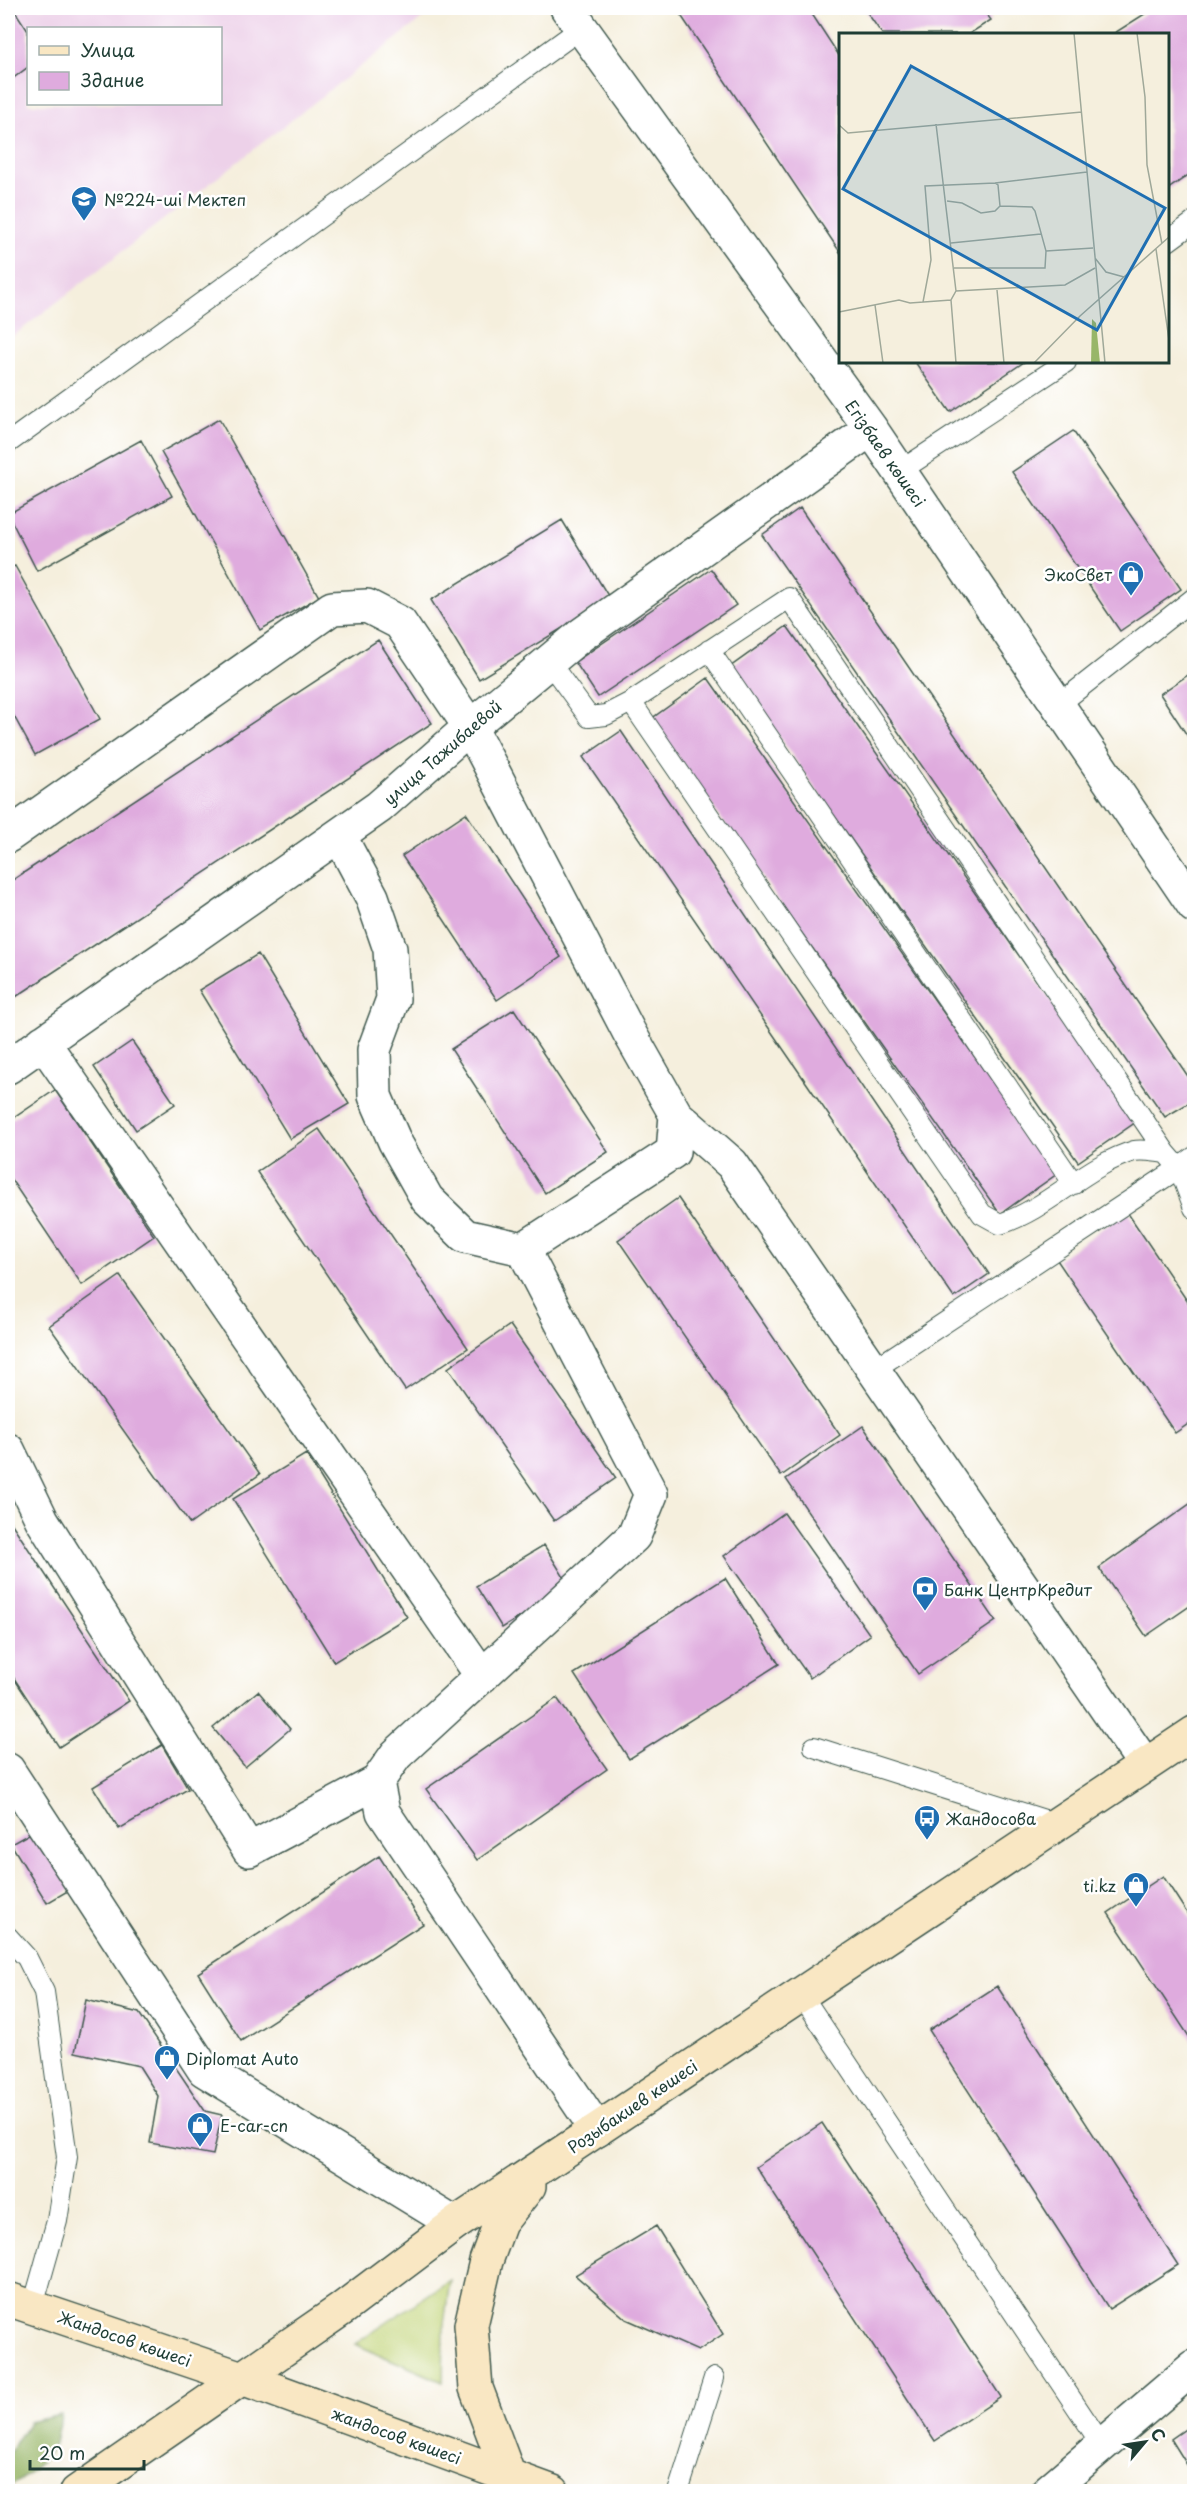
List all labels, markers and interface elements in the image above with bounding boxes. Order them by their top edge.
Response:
legend [27,27,222,105]
inset map [839,33,1169,363]
text: Улица [81,36,135,63]
text: Здание [81,66,144,93]
school or university icon: №224-ші Мектеп [69,184,99,222]
place label: №224-ші Мектеп [104,187,246,211]
street label: Егізбаев көшесі [840,395,932,511]
shop icon: ЭкоСвет [1116,559,1146,597]
place label: ЭкоСвет [1045,562,1112,586]
street label: улица Тажибаевой [378,694,506,810]
bank icon: Банк ЦентрКредит [910,1574,940,1612]
place label: Банк ЦентрКредит [944,1577,1093,1601]
bus stop icon: Жандосова [912,1803,942,1841]
place label: Жандосова [946,1806,1036,1830]
shop icon: ti.kz [1121,1870,1151,1908]
place label: ti.kz [1083,1873,1116,1897]
shop icon: Diplomat Auto [152,2043,182,2081]
place label: Diplomat Auto [186,2046,299,2070]
street label: Розыбакиев көшесі [562,2053,702,2159]
shop icon: E-car-cn [185,2110,215,2148]
place label: E-car-cn [220,2113,288,2137]
street label: Жандосов көшесі [55,2304,195,2372]
street label: жандосов көшесі [329,2401,465,2469]
north arrow [1115,2412,1175,2472]
text: С [1146,2423,1172,2445]
scale bar [30,2433,144,2471]
text: 20 m [39,2439,85,2466]

